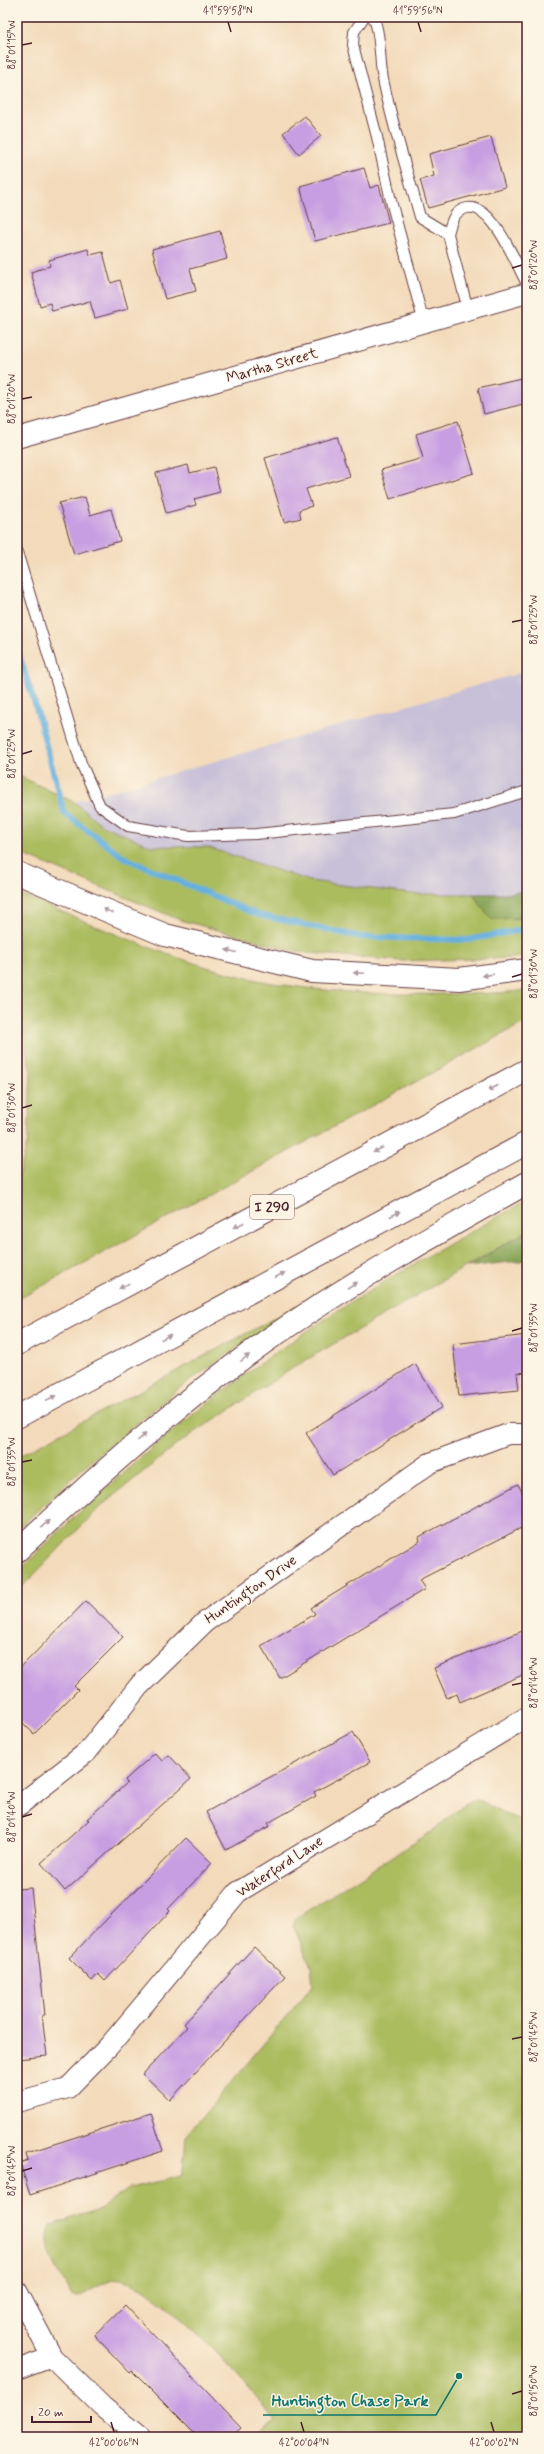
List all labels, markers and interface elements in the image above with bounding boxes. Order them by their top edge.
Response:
text: 41°59'58"N [203,4,253,18]
text: 41°59'56"N [393,4,443,18]
text: 88°01'15"W [5,20,19,70]
text: 88°01'20"W [527,240,541,290]
street label: Martha Street [224,343,320,389]
text: 88°01'20"W [5,374,19,424]
text: 88°01'25"W [527,595,541,645]
text: 88°01'25"W [5,729,19,779]
one-way arrow [102,908,113,914]
one-way arrow [225,947,237,953]
text: 88°01'30"W [527,949,541,999]
one-way arrow [353,970,365,977]
one-way arrow [482,972,494,978]
text: 88°01'30"W [5,1083,19,1133]
one-way arrow [487,1085,498,1092]
one-way arrow [372,1147,384,1153]
road number: I 290 [250,1195,294,1219]
one-way arrow [389,1210,401,1217]
one-way arrow [233,1221,245,1228]
one-way arrow [275,1272,286,1278]
one-way arrow [347,1281,358,1289]
one-way arrow [119,1283,130,1290]
text: 88°01'35"W [527,1303,541,1353]
one-way arrow [160,1333,172,1340]
one-way arrow [239,1354,250,1362]
one-way arrow [46,1395,57,1402]
one-way arrow [137,1433,147,1442]
text: 88°01'35"W [5,1437,19,1487]
one-way arrow [41,1520,50,1529]
street label: Huntington Drive [201,1551,302,1630]
text: 88°01'40"W [527,1658,541,1708]
text: 88°01'40"W [5,1792,19,1842]
street label: Waterford Lane [233,1831,329,1904]
text: 88°01'45"W [527,2012,541,2062]
text: 88°01'45"W [5,2146,19,2196]
text: 88°01'50"W [527,2366,541,2416]
callout: Huntington Chase Park [263,2387,436,2415]
text: Huntington Chase Park [271,2391,429,2414]
scale bar [32,2398,91,2424]
text: 20 m [38,2405,64,2421]
text: 42°00'06"N [89,2436,139,2450]
text: 42°00'04"N [279,2436,329,2450]
text: 42°00'02"N [469,2436,519,2450]

